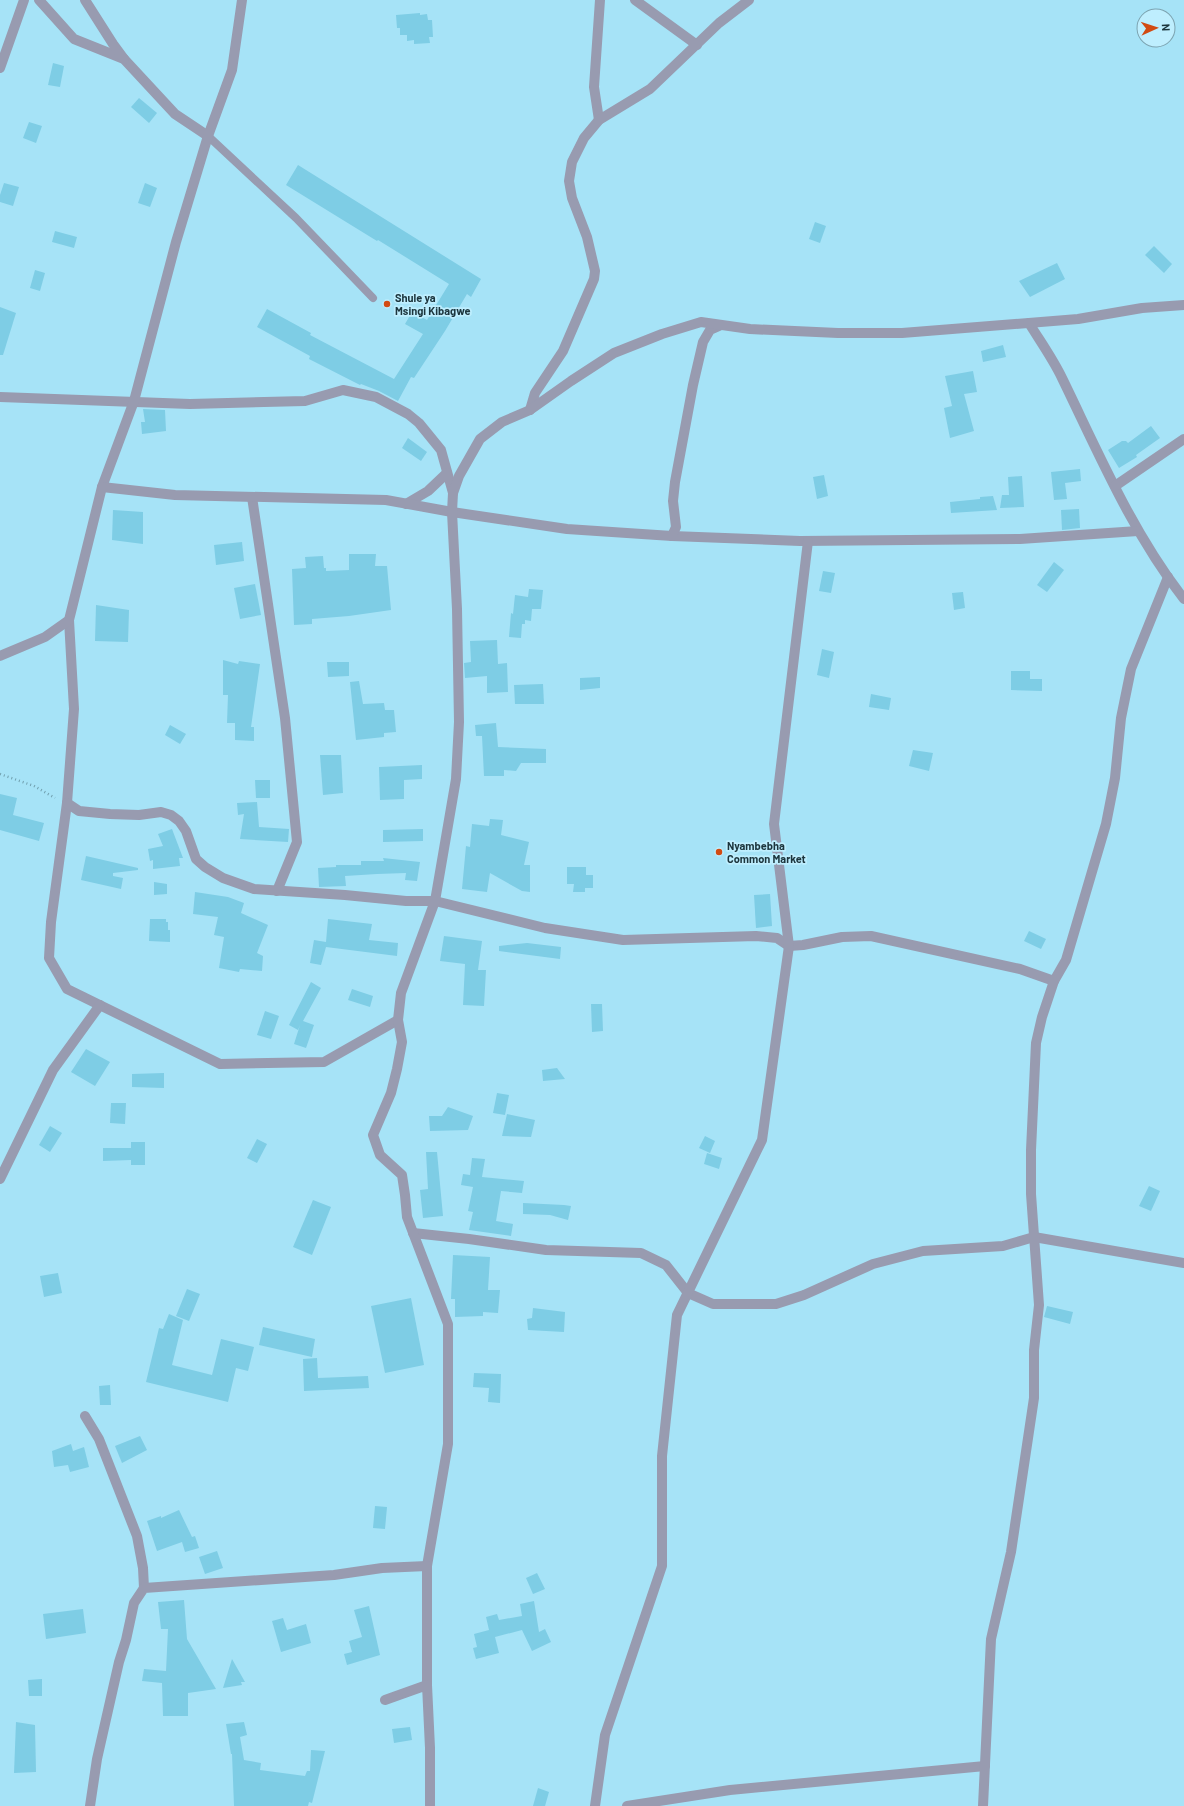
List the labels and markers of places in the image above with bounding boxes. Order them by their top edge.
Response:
place label: Shule ya Msingi Kibagwe [395,291,470,317]
marker: Shule ya Msingi Kibagwe [382,299,392,309]
place label: Nyambebha Common Market [727,839,806,865]
marker: Nyambebha Common Market [714,847,724,857]

